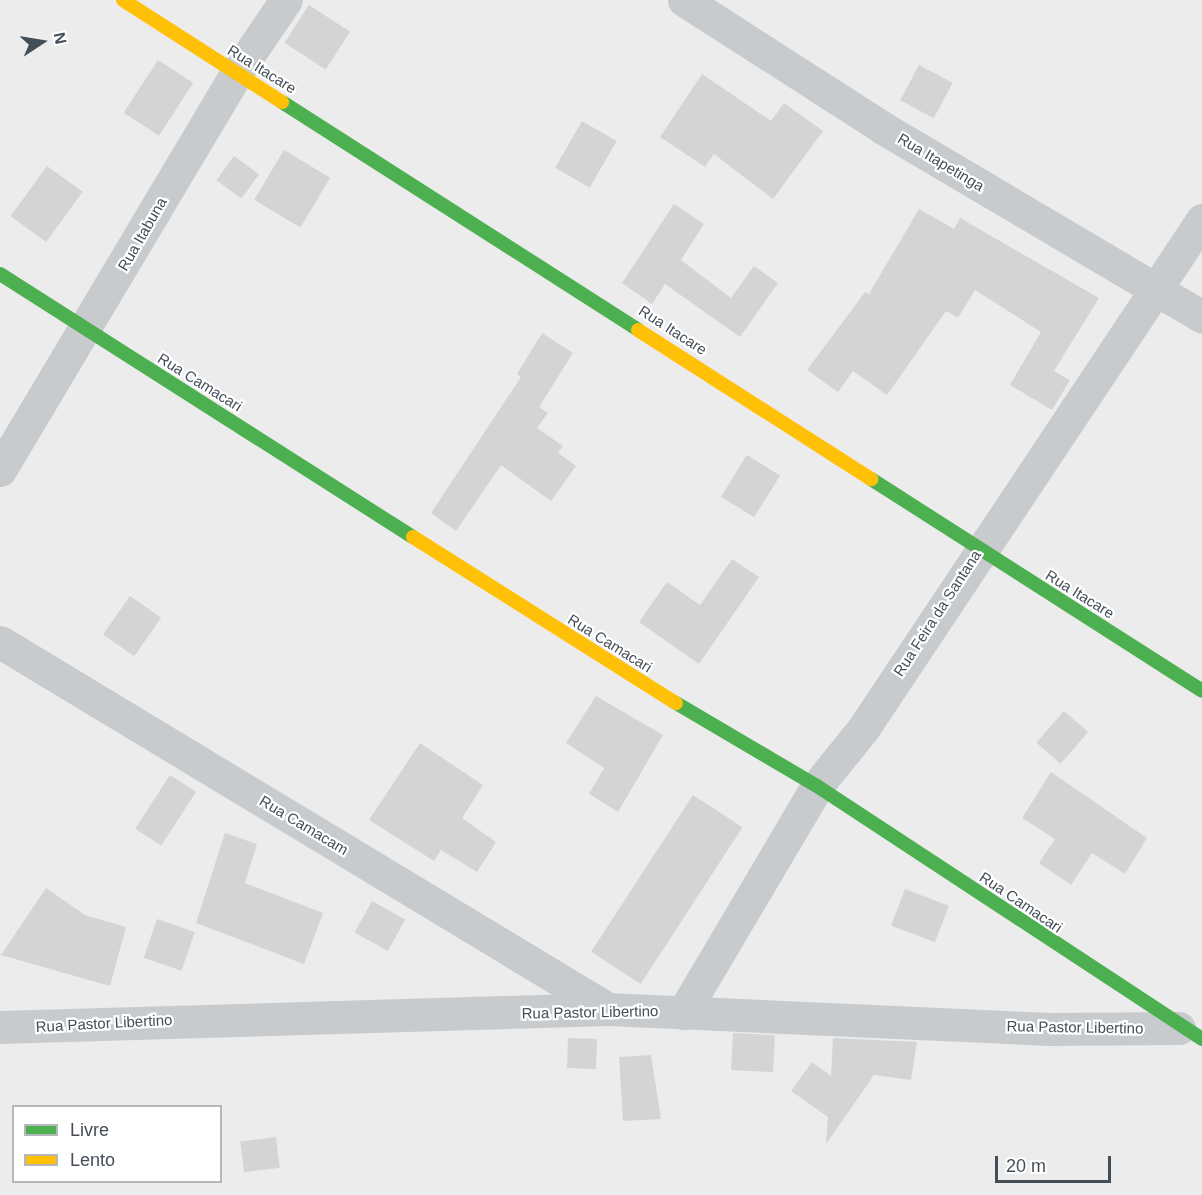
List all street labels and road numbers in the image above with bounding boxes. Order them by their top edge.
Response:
street label: Rua Itacare [224,41,300,97]
street label: Rua Itapetinga [895,129,987,195]
street label: Rua Itabuna [114,194,170,274]
street label: Rua Itacare [636,301,710,359]
street label: Rua Camacari [155,349,245,415]
street label: Rua Feira da Santana [889,547,985,679]
street label: Rua Itacare [1042,566,1118,622]
street label: Rua Camacari [565,610,655,676]
street label: Rua Camacam [256,792,352,858]
street label: Rua Camacari [976,868,1066,936]
street label: Rua Pastor Libertino [521,1002,659,1022]
street label: Rua Pastor Libertino [35,1010,173,1036]
street label: Rua Pastor Libertino [1006,1017,1144,1037]

